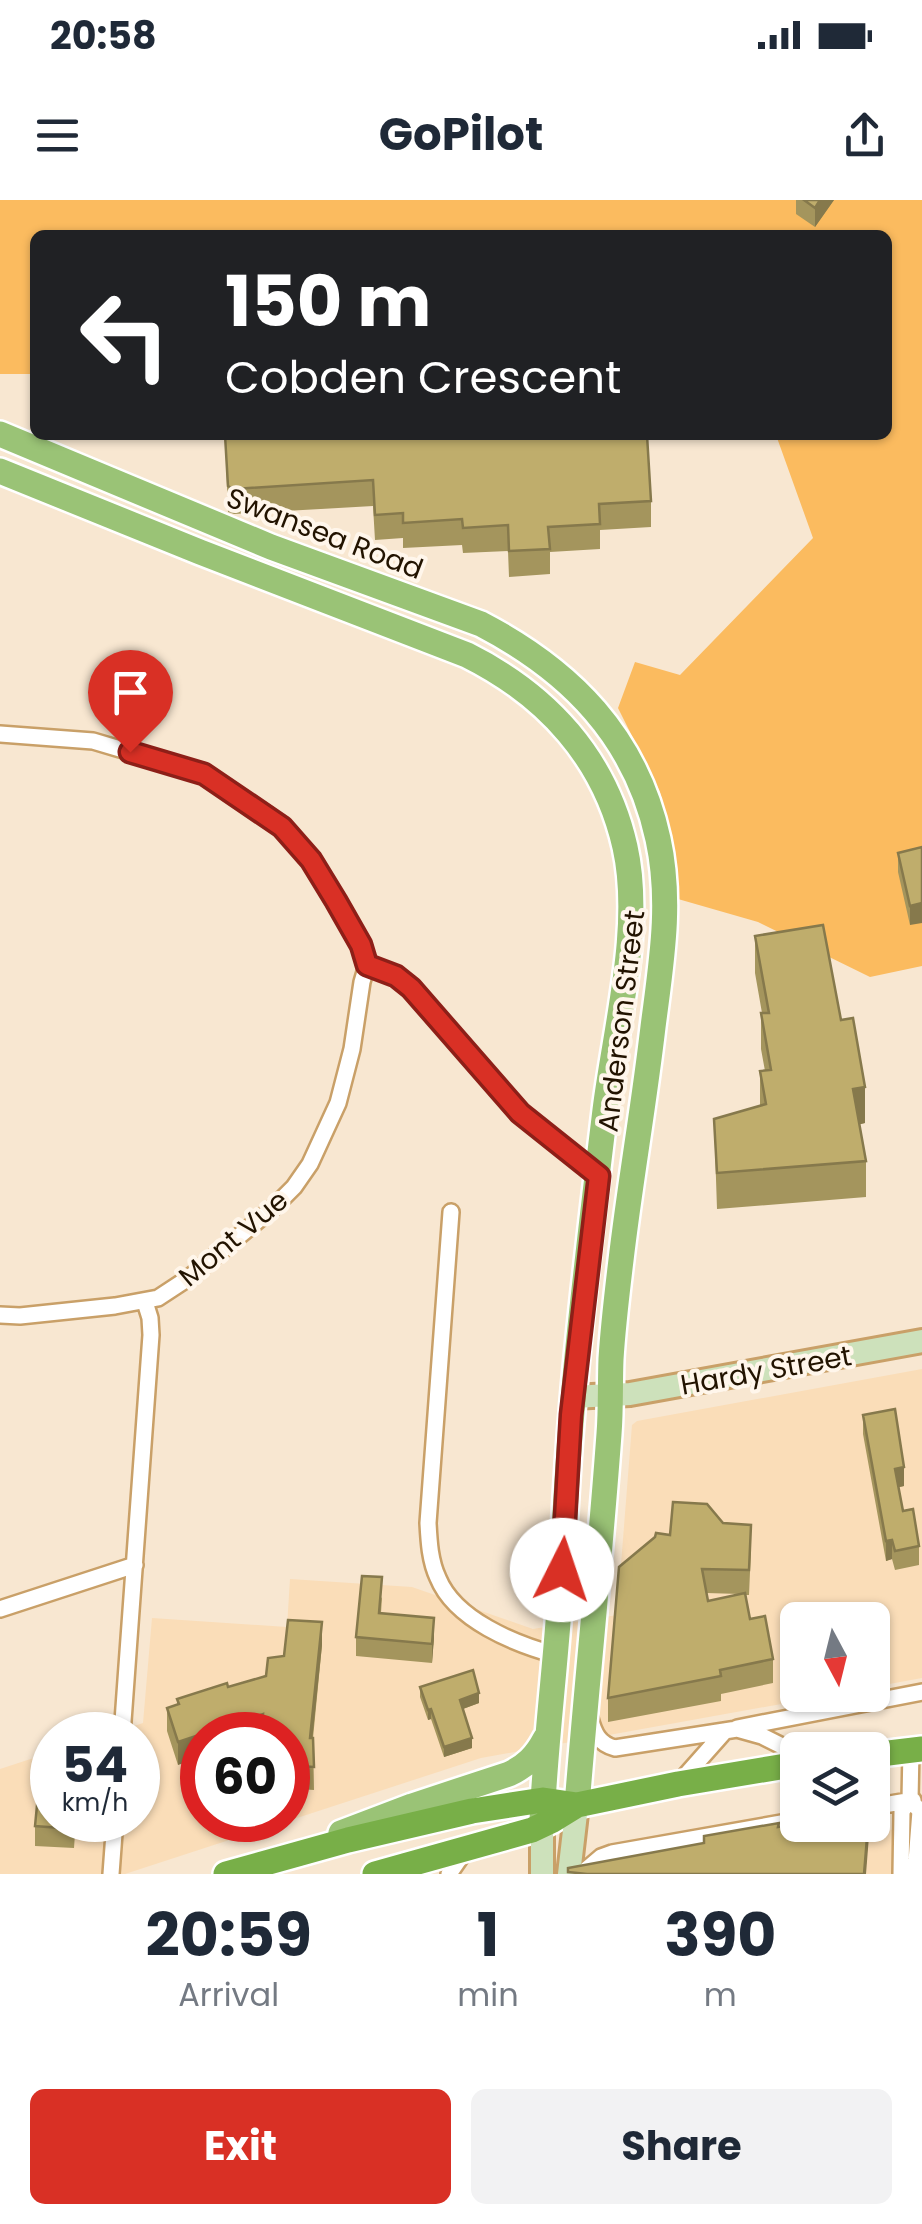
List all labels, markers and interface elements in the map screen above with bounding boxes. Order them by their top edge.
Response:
text: 20:58 [50,9,157,62]
text: GoPilot [379,103,543,166]
icon: menu [30,108,85,163]
icon: share [837,108,892,163]
text: 150 m [225,252,431,351]
icon: left [60,270,190,400]
text: Cobden Crescent [225,346,621,409]
street label: Swansea Road [221,478,429,589]
pin [88,650,173,753]
icon: arrive [103,665,158,720]
street label: Anderson Street [589,908,654,1134]
street label: Mont Vue [170,1181,296,1296]
street label: Hardy Street [678,1336,855,1405]
position arrow [510,1518,614,1622]
north arrow [780,1602,890,1712]
map controls [780,1602,890,1842]
speed limit sign: 60 [180,1712,310,1842]
text: 54 [62,1729,128,1800]
button: layers [780,1732,890,1842]
text: km/h [62,1785,128,1820]
text: 20:59 [146,1893,312,1977]
text: 1 [477,1893,499,1977]
text: 390 [664,1893,776,1977]
text: Arrival [178,1972,279,2017]
text: min [457,1972,519,2017]
text: m [704,1972,737,2017]
button: Exit [30,2089,451,2204]
button: Share [471,2089,892,2204]

